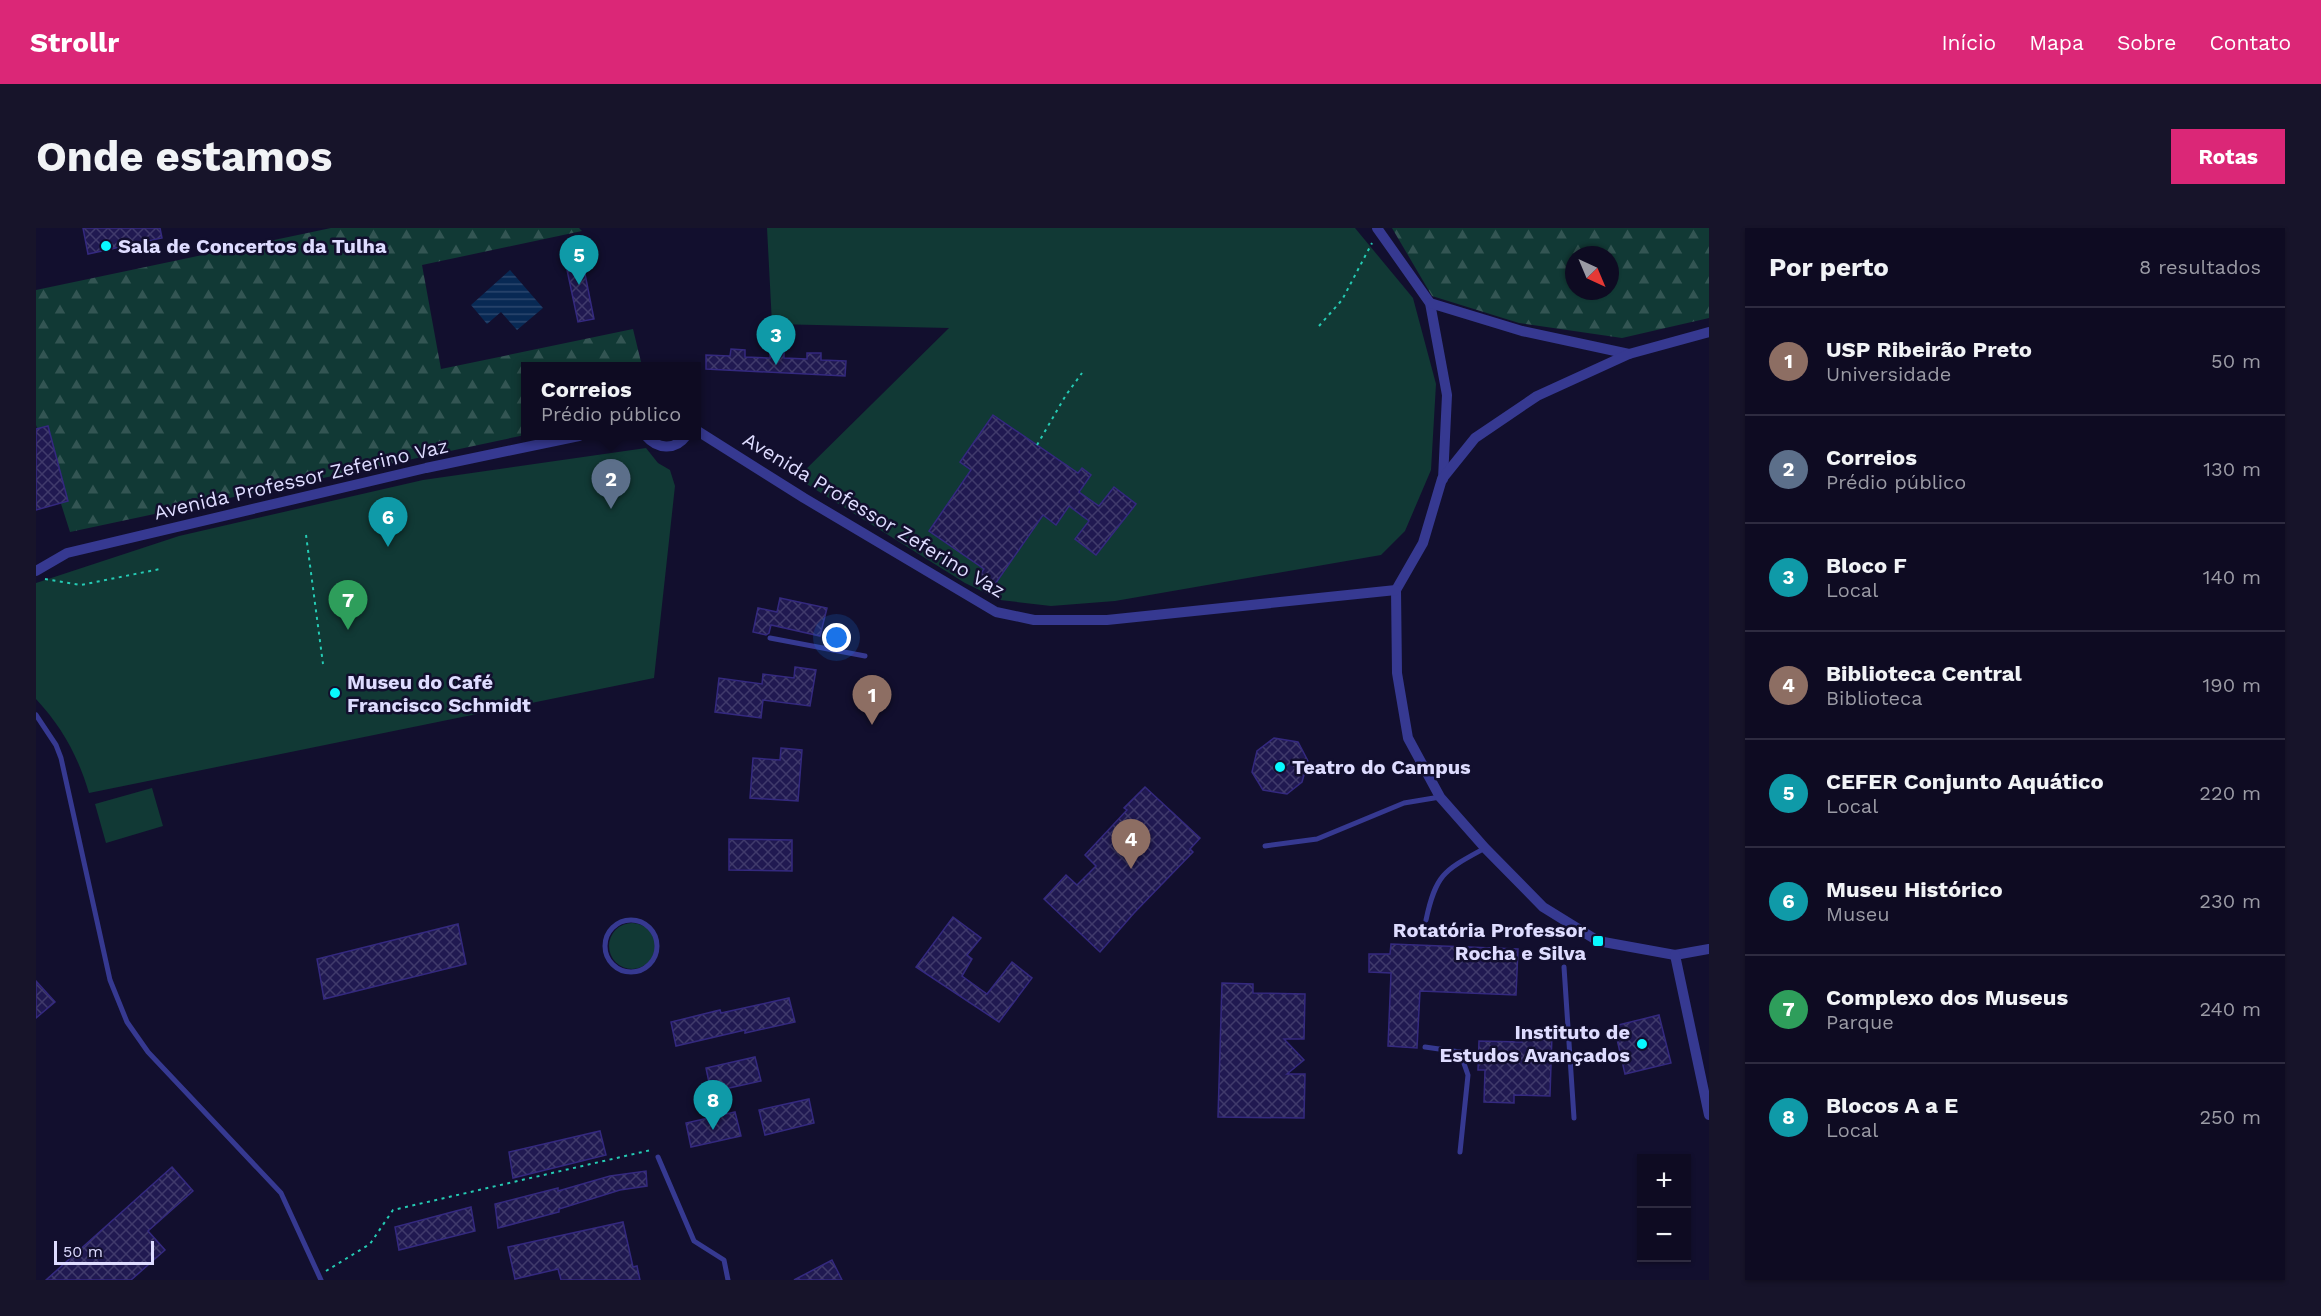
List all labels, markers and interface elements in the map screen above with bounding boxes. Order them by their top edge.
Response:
text: Strollr [30,26,119,59]
text: Início [1941,30,1996,55]
text: Mapa [2029,30,2084,55]
text: Sobre [2117,30,2176,55]
text: Contato [2209,30,2291,55]
button: Rotas [2171,129,2285,184]
text: Onde estamos [36,132,332,181]
place label: Sala de Concertos da Tulha [118,234,387,258]
pin: 5 [560,236,598,285]
marker: Sala de Concertos da Tulha [99,239,113,253]
north arrow [1565,246,1619,300]
text: Por perto [1769,252,1889,282]
text: 8 resultados [2139,255,2261,279]
pin: 3 [756,316,796,365]
text: USP Ribeirão Preto [1826,337,2032,362]
text: 1 [1784,349,1793,373]
text: 50 m [2211,349,2261,373]
popup [521,362,701,440]
text: Universidade [1826,362,1951,386]
text: Correios [541,377,632,402]
text: Prédio público [541,402,681,426]
street label: Avenida Professor Zeferino Vaz [739,427,1009,603]
street label: Avenida Professor Zeferino Vaz [151,433,451,525]
text: Correios [1826,445,1917,470]
text: 2 [1783,457,1794,481]
text: 130 m [2203,457,2261,481]
pin: 2 [592,460,630,509]
text: Prédio público [1826,470,1966,494]
pin: 6 [368,498,408,547]
text: Bloco F [1826,553,1907,578]
text: 3 [1783,565,1794,589]
text: 140 m [2203,565,2261,589]
text: Local [1826,578,1878,602]
pin: 7 [328,580,368,630]
your location [822,623,851,652]
text: Biblioteca Central [1826,661,2022,686]
place label: Museu do Café Francisco Schmidt [347,670,531,717]
text: 4 [1782,673,1795,697]
text: 190 m [2203,673,2261,697]
pin: 1 [852,676,892,725]
marker: Museu do Café Francisco Schmidt [328,686,342,700]
text: Biblioteca [1826,686,1923,710]
place label: Teatro do Campus [1292,755,1471,779]
marker: Teatro do Campus [1273,760,1287,774]
text: CEFER Conjunto Aquático [1826,769,2104,794]
text: 5 [1783,781,1794,805]
text: 220 m [2199,781,2261,805]
text: Local [1826,794,1878,818]
pin: 4 [1112,820,1150,869]
text: Museu Histórico [1826,877,2003,902]
text: 6 [1782,889,1795,913]
text: 230 m [2199,889,2261,913]
text: Museu [1826,902,1890,926]
place label: Rotatória Professor Rocha e Silva [1393,918,1586,965]
marker: Rotatória Professor Rocha e Silva [1591,934,1605,948]
text: Complexo dos Museus [1826,985,2068,1010]
text: 7 [1782,997,1795,1021]
text: 240 m [2199,997,2261,1021]
text: Parque [1826,1010,1894,1034]
place label: Instituto de Estudos Avançados [1440,1020,1630,1067]
marker: Instituto de Estudos Avançados [1635,1037,1649,1051]
pin: 8 [694,1080,732,1130]
text: Blocos A a E [1826,1093,1958,1118]
text: 8 [1782,1105,1795,1129]
text: 250 m [2199,1105,2261,1129]
text: Local [1826,1118,1878,1142]
map controls [1637,1154,1691,1262]
button: + [1637,1154,1691,1208]
button: − [1637,1208,1691,1262]
scale bar [54,1238,154,1266]
text: 50 m [63,1242,103,1261]

